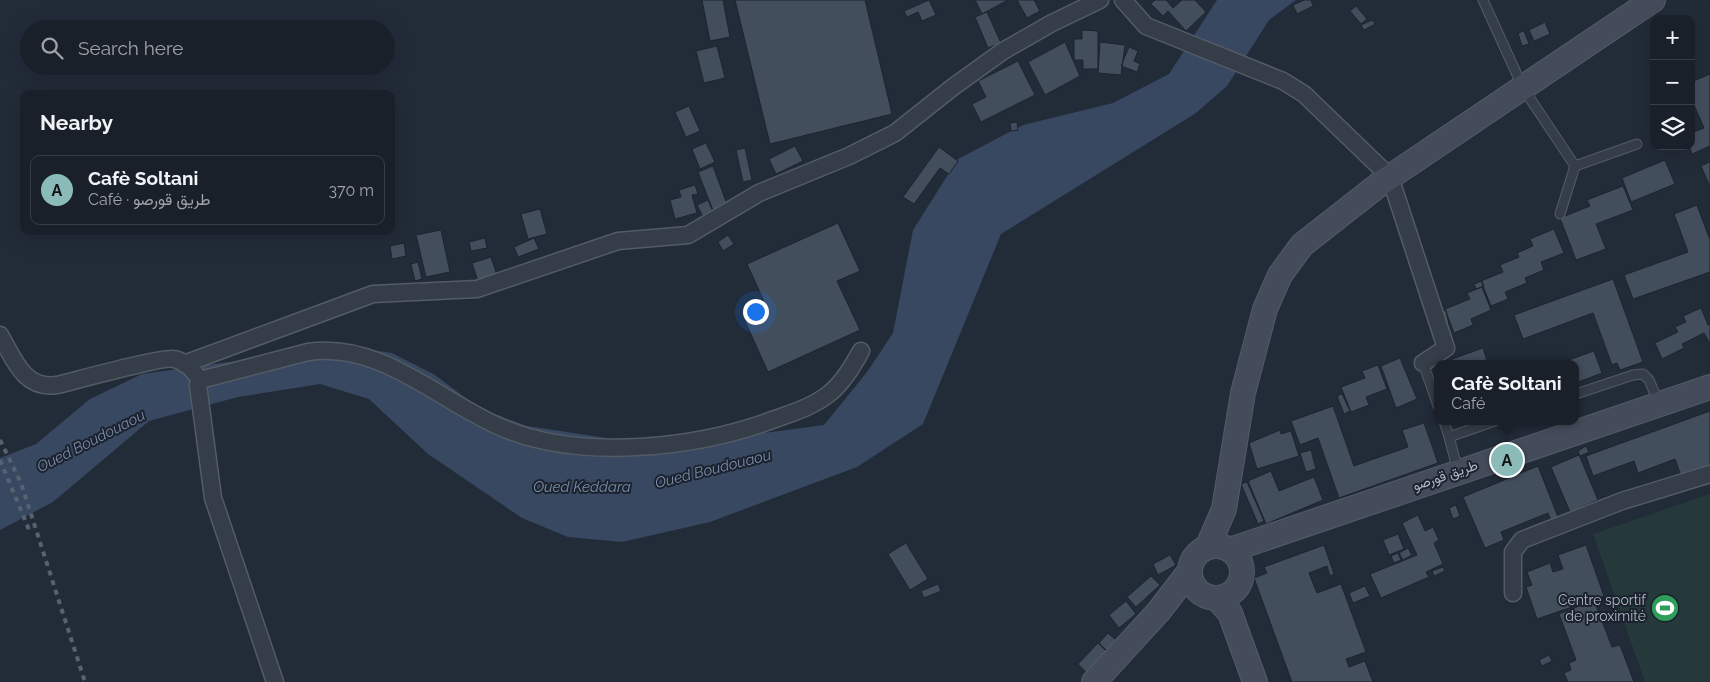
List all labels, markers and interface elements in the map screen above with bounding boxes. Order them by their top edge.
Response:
map controls [1650,15,1695,150]
button: + [1650,15,1695,60]
search box [20,20,395,75]
icon: search [38,34,66,62]
text: Search here [78,37,184,59]
button: − [1650,60,1695,105]
button: layers [1650,105,1695,150]
text: Nearby [40,110,113,135]
text: Cafè Soltani [88,167,198,189]
text: A [52,181,62,200]
text: 370 m [328,181,374,200]
text: Café · طريق قورصو [88,190,210,209]
your location [743,299,769,325]
popup [1434,360,1579,425]
text: Cafè Soltani [1451,372,1562,394]
text: Café [1451,394,1485,413]
water label: Oued Boudouaou [34,406,149,476]
pin: A [1491,441,1523,479]
water label: Oued Boudouaou [653,446,773,492]
street label: طريق قورصو [1410,456,1480,495]
water label: Oued Keddara [533,478,631,496]
place label: Centre sportif de proximité [1558,592,1647,624]
sports icon: Centre sportif de proximité [1650,593,1680,623]

